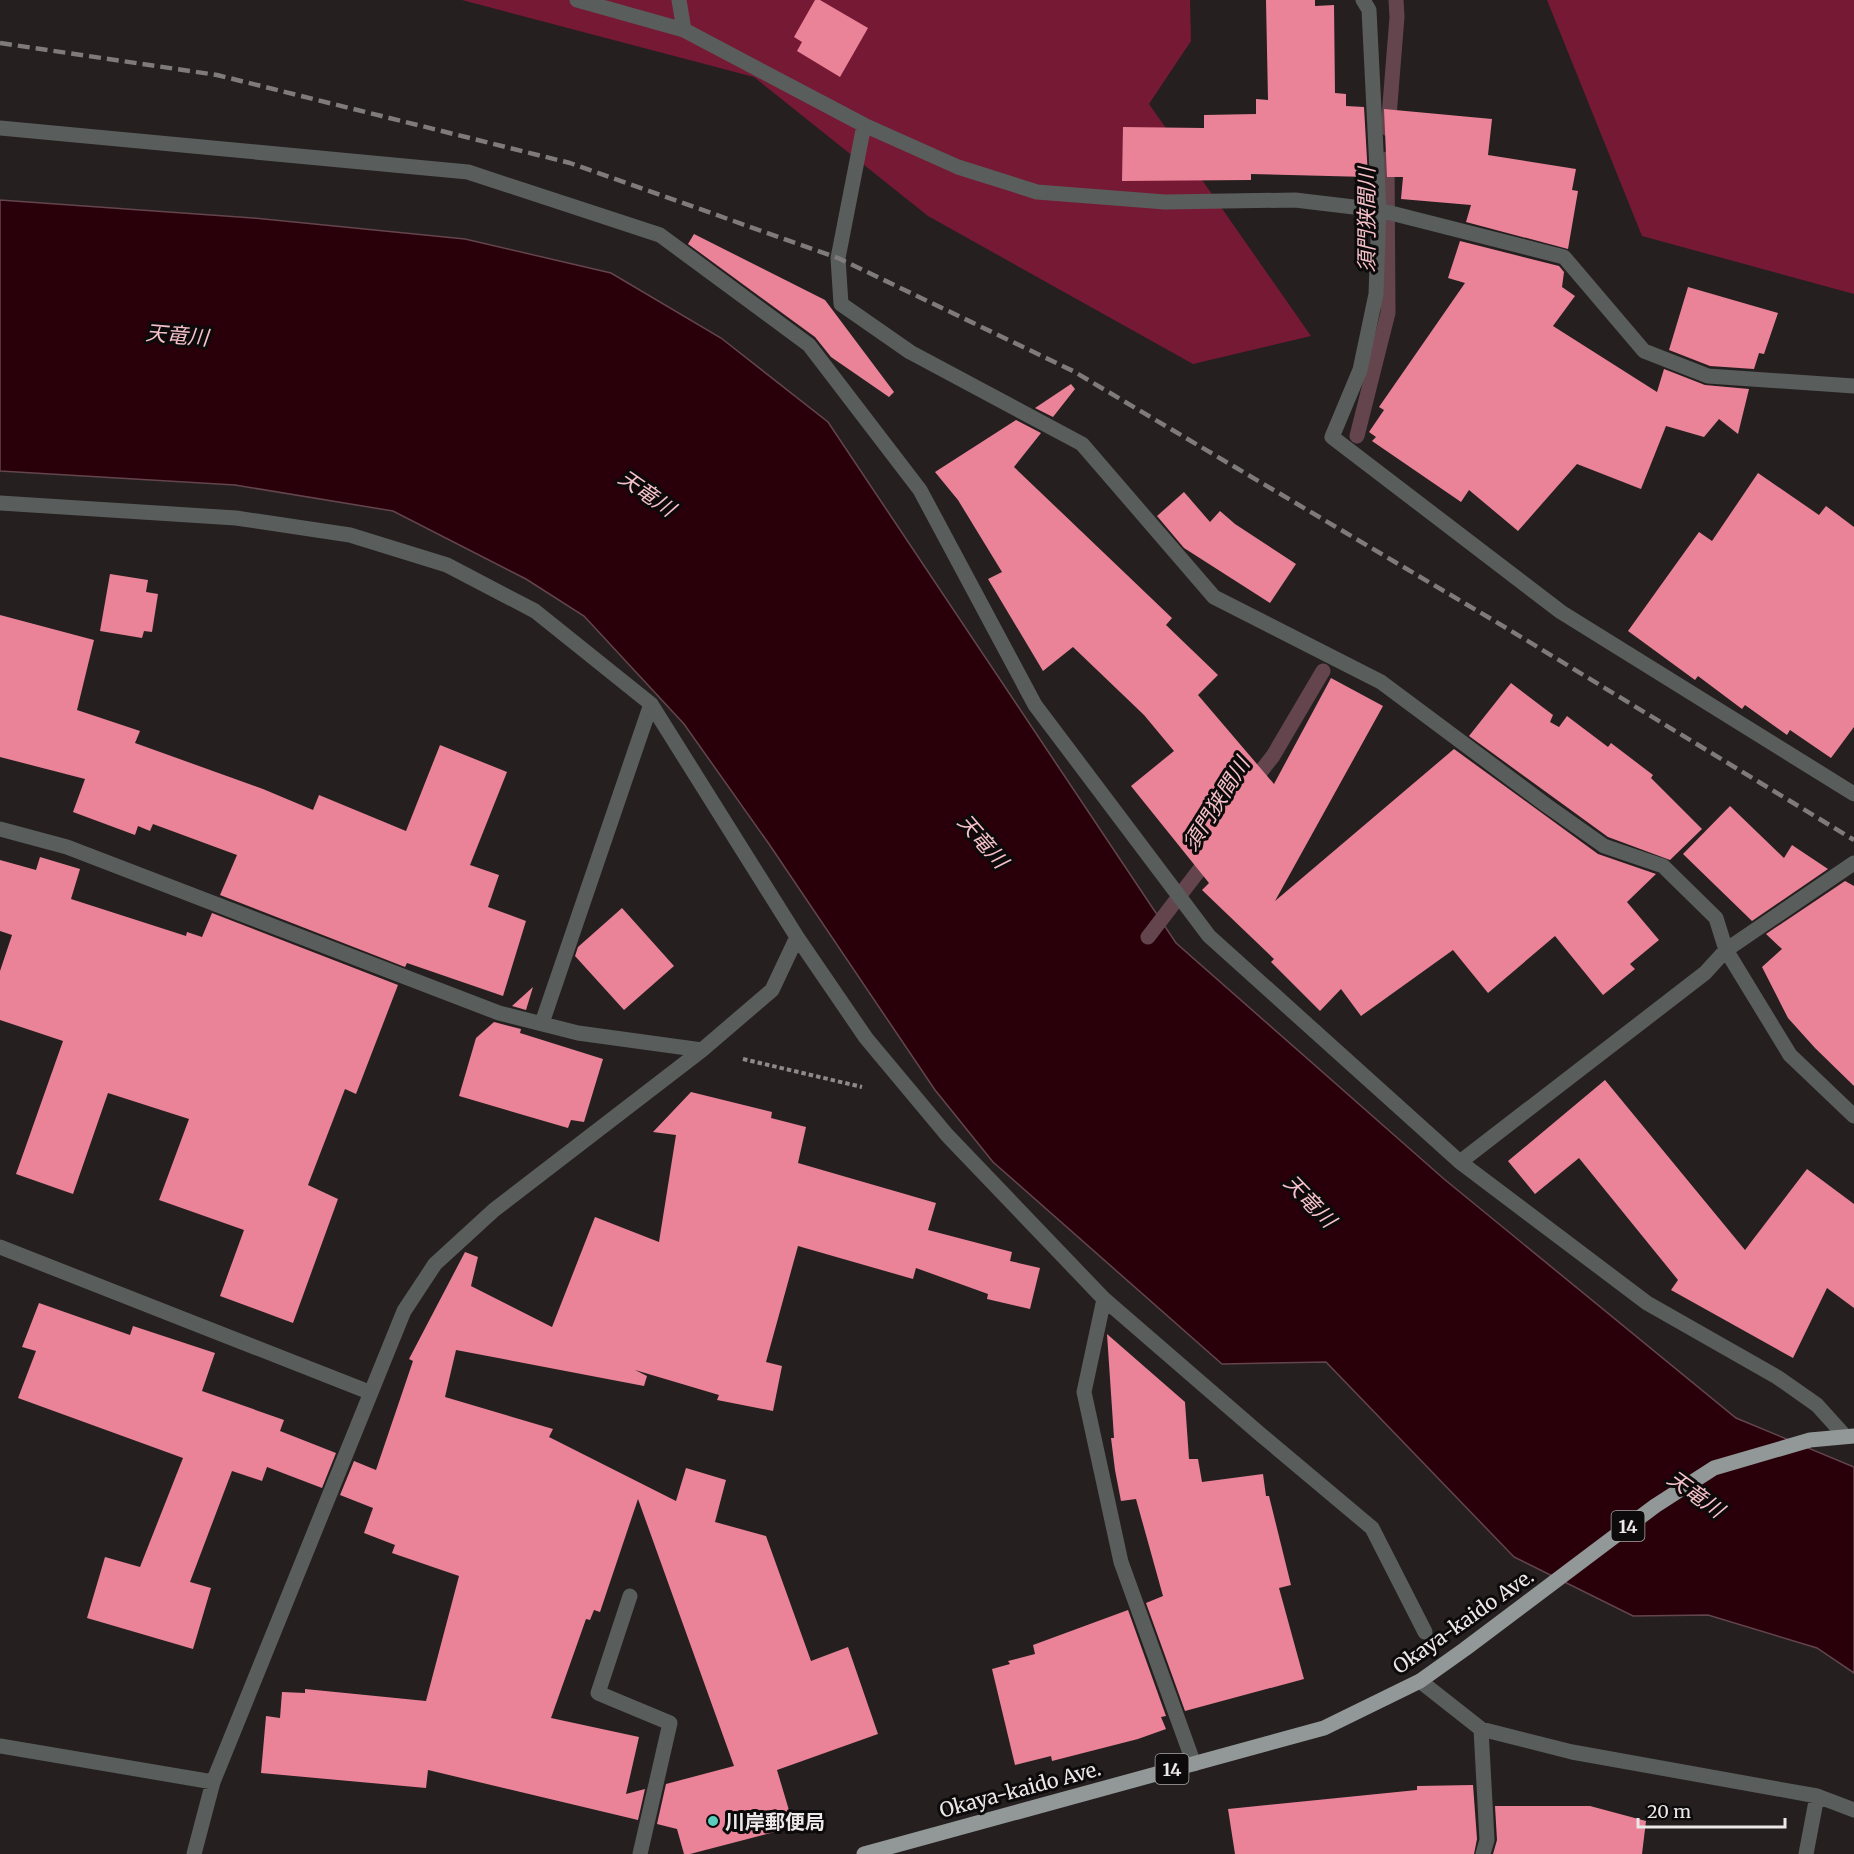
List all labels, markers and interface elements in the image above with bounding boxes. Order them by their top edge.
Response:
water label: 須門狭間川 [1353,166,1380,273]
water label: 天竜川 [144,319,212,351]
water label: 天竜川 [613,464,682,523]
water label: 須門狭間川 [1177,751,1256,856]
water label: 天竜川 [952,808,1015,875]
water label: 天竜川 [1278,1169,1343,1234]
water label: 天竜川 [1663,1465,1731,1525]
road number: 14 [1612,1511,1644,1541]
street label: Okaya-kaido Ave. [1388,1563,1538,1679]
road number: 14 [1156,1754,1188,1784]
street label: Okaya-kaido Ave. [937,1755,1103,1823]
scale bar [1638,1791,1785,1829]
text: 20 m [1647,1800,1691,1823]
place label: 川岸郵便局 [725,1809,825,1834]
marker: 川岸郵便局 [706,1814,720,1828]

